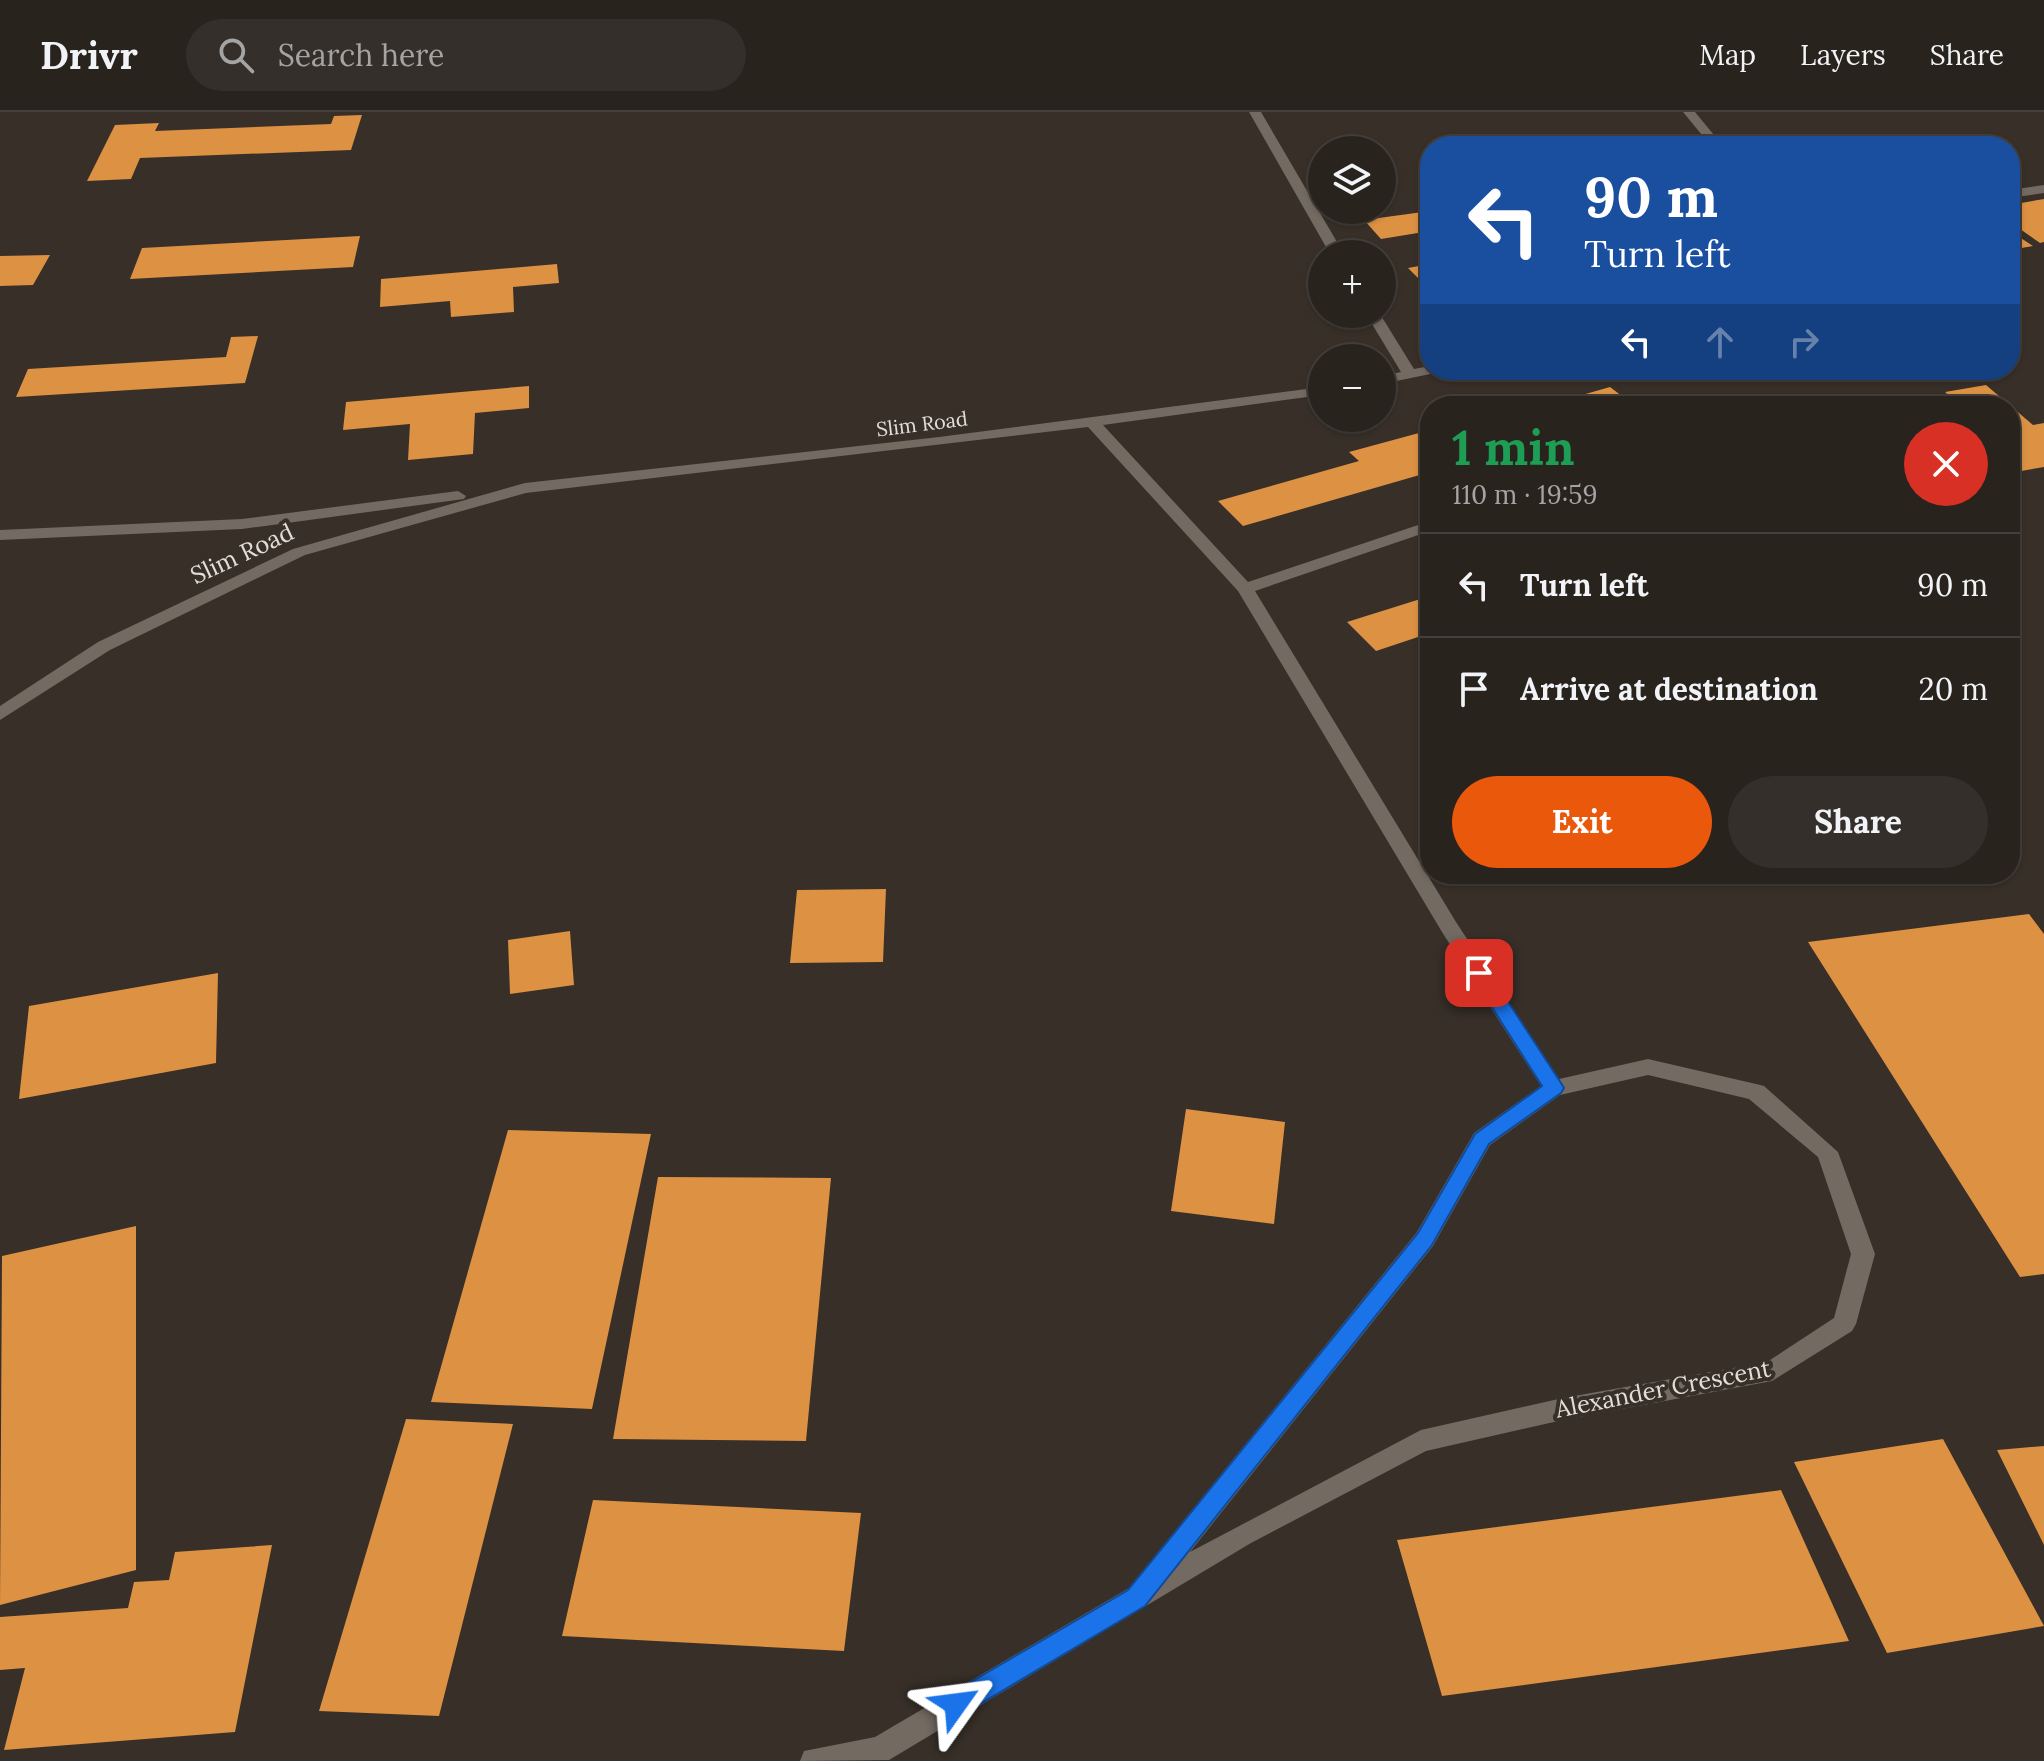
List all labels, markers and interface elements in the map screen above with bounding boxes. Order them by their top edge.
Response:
search box [186,19,746,91]
text: Drivr [40,31,138,79]
icon: search [214,33,258,77]
text: Search here [278,36,444,74]
text: Map [1699,37,1756,73]
text: Layers [1800,37,1886,73]
text: Share [1930,37,2004,73]
map controls [1308,136,1396,432]
button: layers [1308,136,1396,224]
text: 90 m [1584,161,1718,232]
icon: left [1452,168,1556,272]
text: Turn left [1584,231,1731,277]
button: + [1308,240,1396,328]
icon: left [1614,320,1658,364]
icon: ahead [1698,320,1742,364]
icon: right [1782,320,1826,364]
button: − [1308,344,1396,432]
street label: Slim Road [875,405,969,442]
text: 1 min [1452,417,1575,478]
button: close [1904,422,1988,506]
text: 110 m · 19:59 [1452,478,1598,511]
street label: Slim Road [185,516,298,591]
icon: left [1452,563,1496,607]
text: Turn left [1520,566,1648,604]
text: 90 m [1917,566,1988,604]
icon: arrive [1452,667,1496,711]
text: Arrive at destination [1520,670,1818,708]
text: 20 m [1919,670,1988,708]
button: Exit [1452,776,1712,868]
button: Share [1728,776,1988,868]
pin [1445,939,1513,1007]
icon: arrive [1457,951,1501,995]
street label: Alexander Crescent [1552,1352,1774,1425]
position arrow [914,1662,998,1746]

